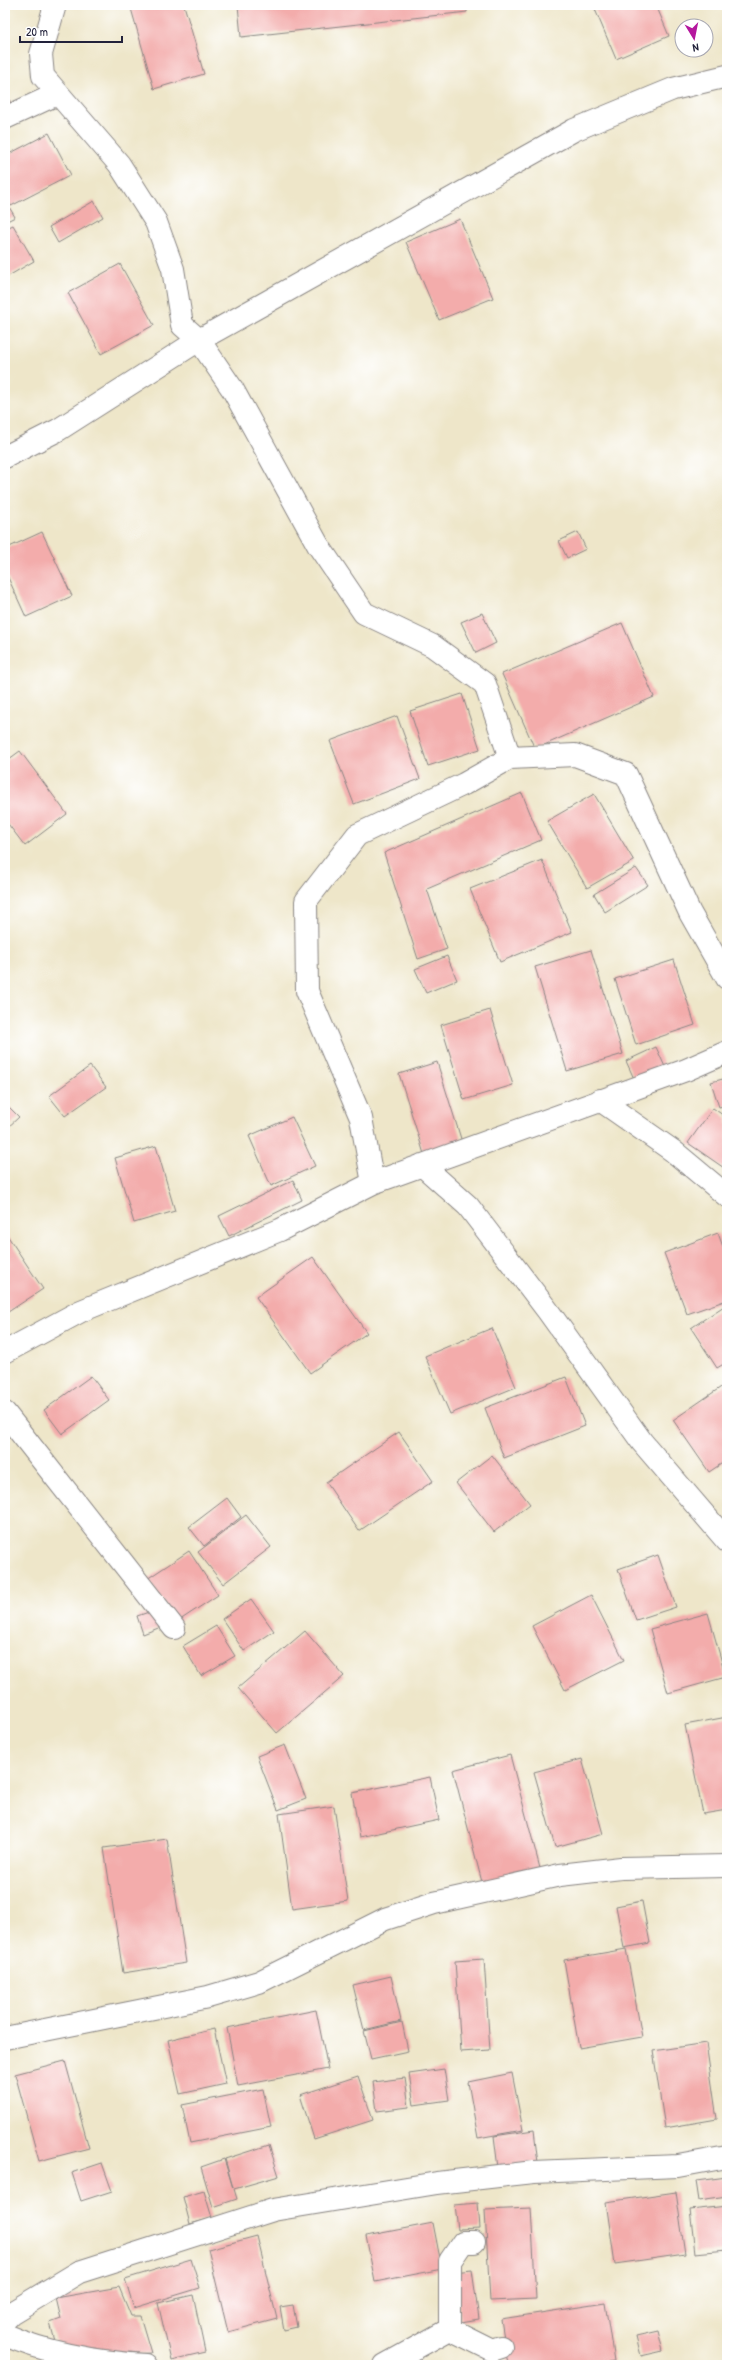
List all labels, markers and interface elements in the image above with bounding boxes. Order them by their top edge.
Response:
scale bar [20,18,122,44]
north arrow [674,18,714,58]
text: 20 m [26,23,48,40]
text: N [691,40,700,55]

